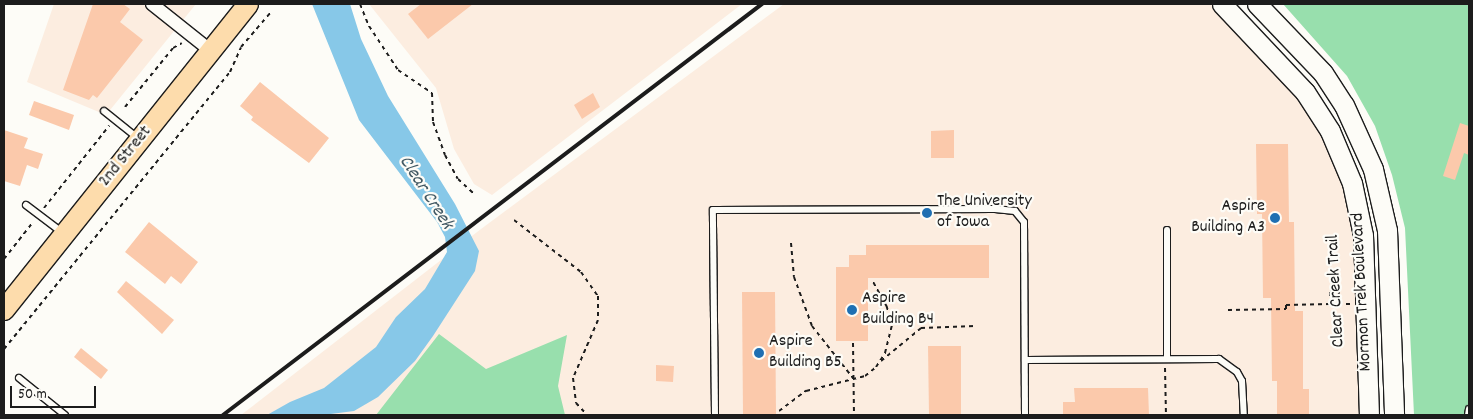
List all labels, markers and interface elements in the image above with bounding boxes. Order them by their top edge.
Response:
street label: 2nd Street [95,122,157,192]
water label: Clear Creek [393,152,457,234]
place label: The University of Iowa [937,192,1032,234]
place label: Aspire Building A3 [1191,197,1265,240]
marker: The University of Iowa [921,207,933,219]
marker: Aspire Building A3 [1269,212,1281,224]
street label: Mormon Trek Boulevard [1348,212,1378,372]
street label: Clear Creek Trail [1323,234,1351,348]
place label: Aspire Building B4 [862,289,934,332]
marker: Aspire Building B4 [846,304,858,316]
place label: Aspire Building B5 [769,332,842,374]
marker: Aspire Building B5 [753,347,765,359]
scale bar [12,376,99,408]
text: 50 m [18,384,47,406]

